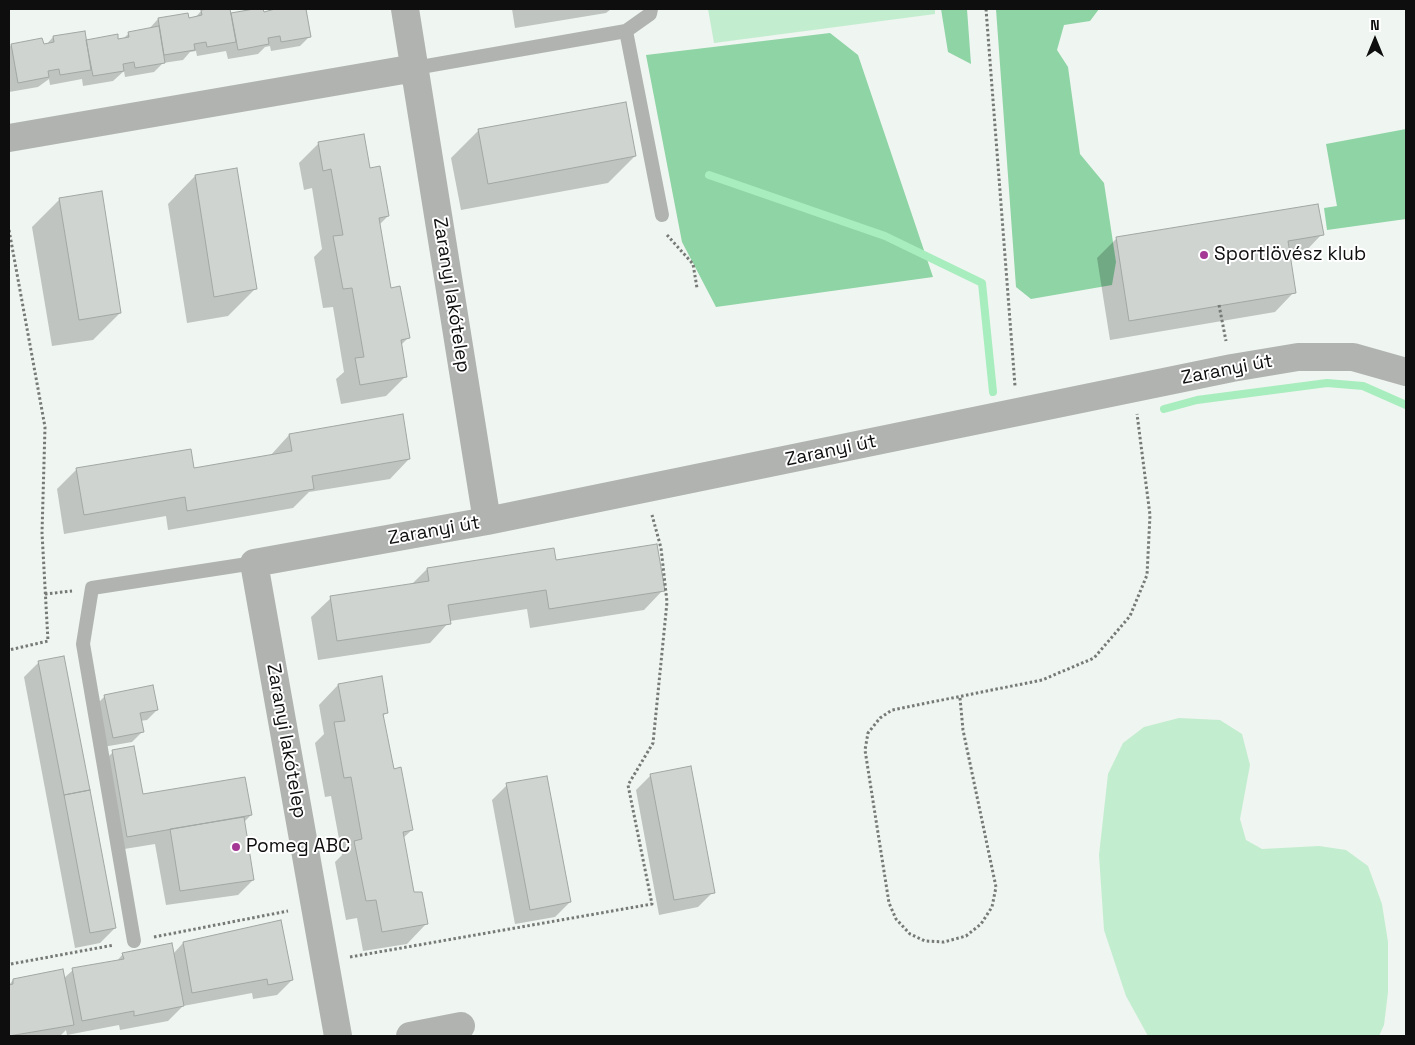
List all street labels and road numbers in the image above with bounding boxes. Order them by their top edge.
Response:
street label: Zaranyi lakótelep [427,216,475,374]
street label: Zaranyi út [1179,350,1275,390]
street label: Zaranyi út [783,430,879,472]
street label: Zaranyi út [386,512,482,550]
street label: Zaranyi lakótelep [261,662,311,820]

